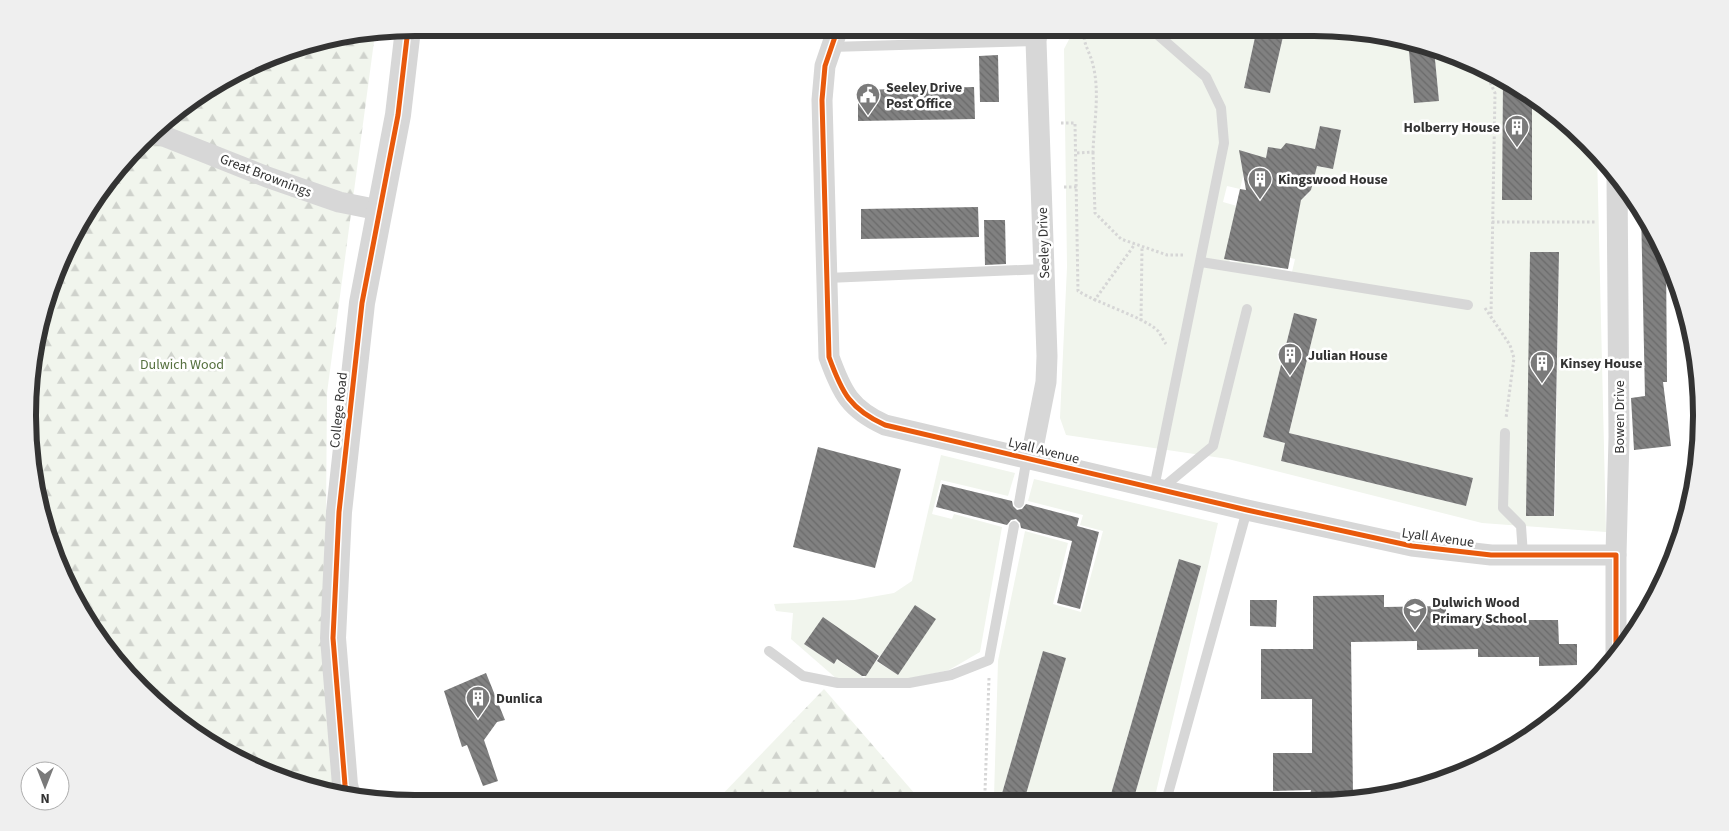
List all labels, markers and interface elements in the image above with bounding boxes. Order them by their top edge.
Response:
place label: Seeley Drive Post Office [886,78,962,114]
public building icon: Seeley Drive Post Office [855,82,881,116]
building icon: Holberry House [1504,114,1530,148]
place label: Holberry House [1404,118,1500,138]
street label: Great Brownings [217,149,315,203]
building icon: Kingswood House [1247,166,1273,200]
place label: Kingswood House [1278,170,1388,190]
street label: Seeley Drive [1033,207,1055,279]
building icon: Julian House [1277,342,1303,376]
place label: Julian House [1308,346,1388,366]
building icon: Kinsey House [1529,350,1555,384]
place label: Kinsey House [1560,354,1643,374]
park label: Dulwich Wood [140,355,224,375]
street label: College Road [325,371,353,449]
street label: Bowen Drive [1610,380,1630,454]
street label: Lyall Avenue [1006,432,1082,469]
street label: Lyall Avenue [1400,523,1475,553]
place label: Dulwich Wood Primary School [1432,593,1527,629]
school or university icon: Dulwich Wood Primary School [1402,597,1428,631]
building icon: Dunlica [465,685,491,719]
place label: Dunlica [496,689,543,709]
north arrow [20,761,70,811]
text: N [40,788,50,808]

